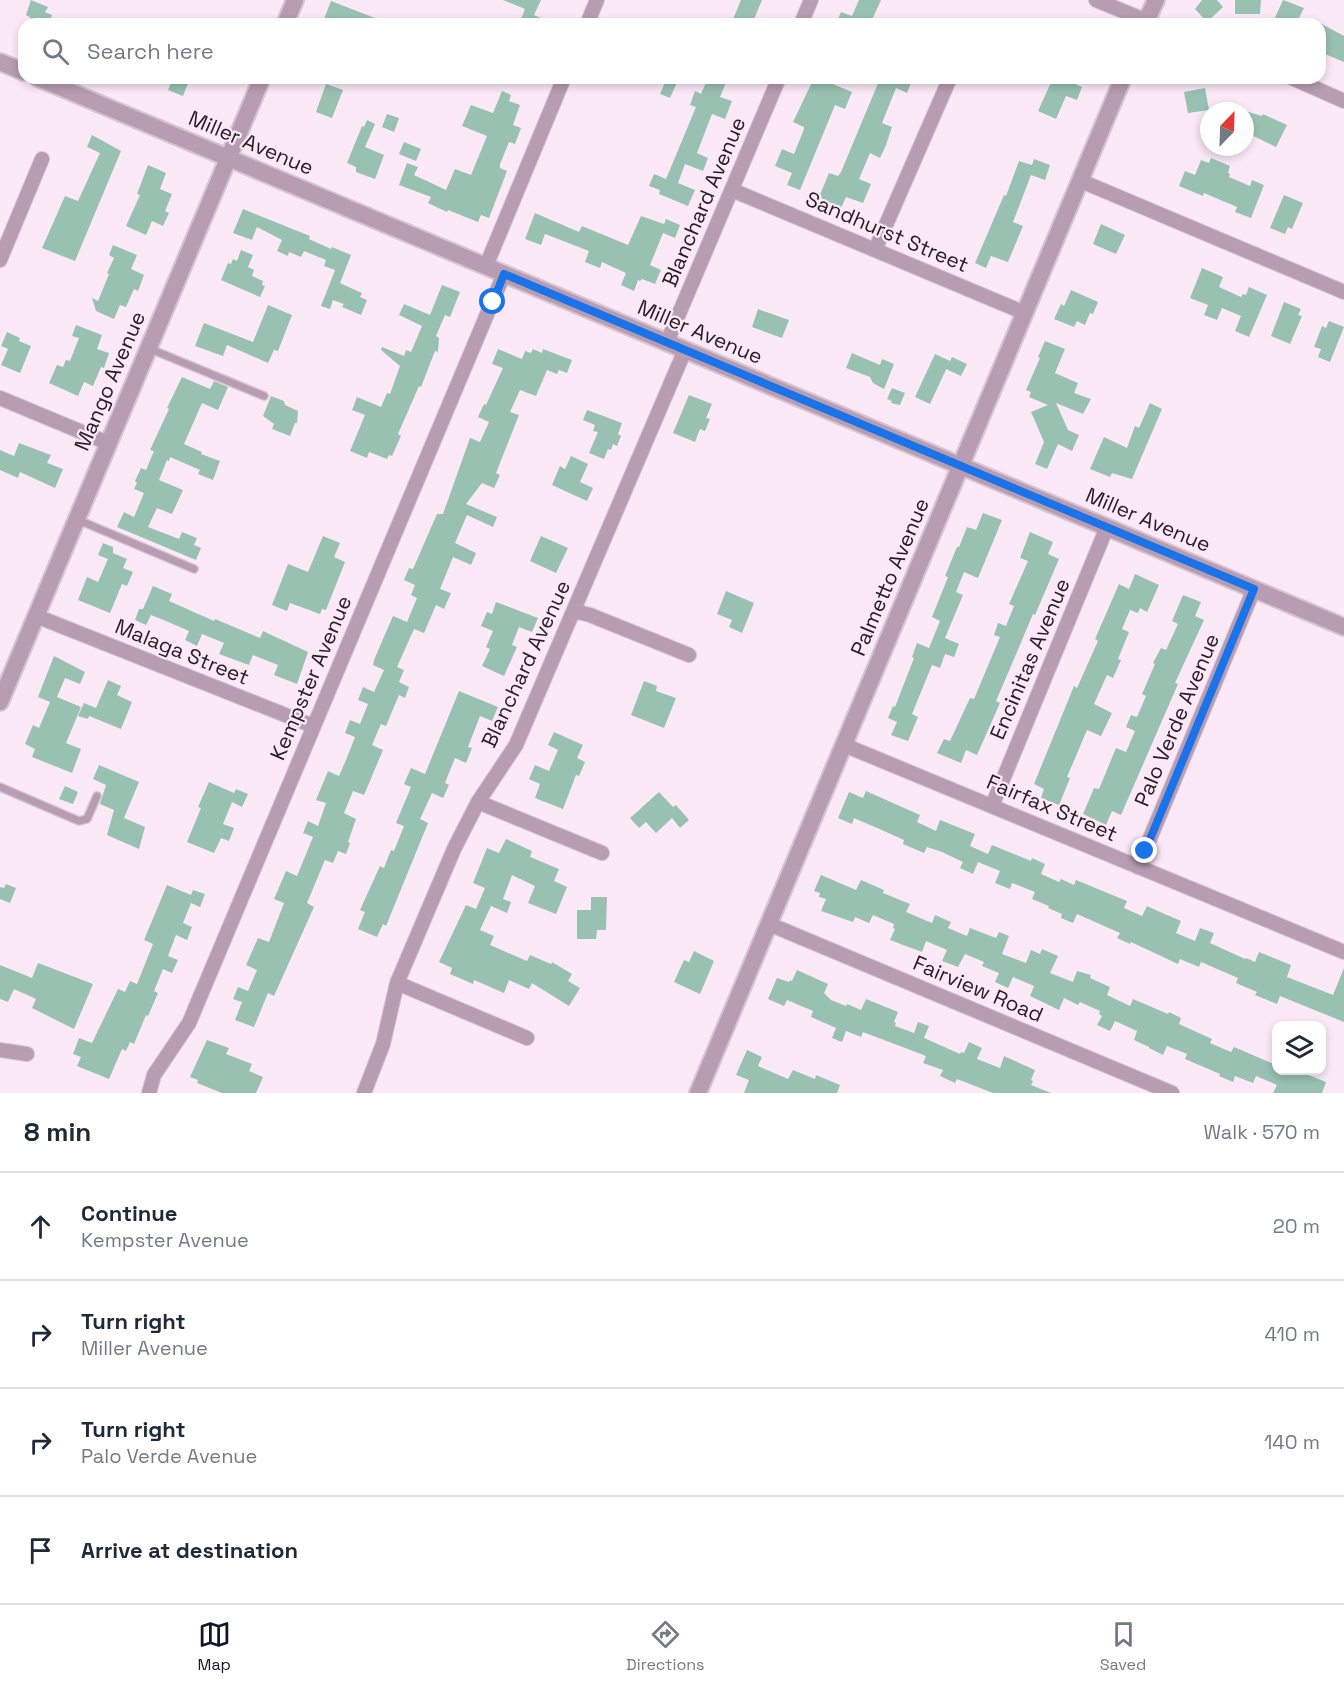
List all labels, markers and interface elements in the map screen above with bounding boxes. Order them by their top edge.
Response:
search box [18,18,1326,84]
icon: search [39,35,72,68]
text: Search here [87,37,214,65]
north arrow [1200,102,1254,156]
street label: Miller Avenue [185,104,318,181]
street label: Blanchard Avenue [656,113,751,291]
street label: Sandhurst Street [802,185,973,278]
route start [479,288,505,314]
street label: Miller Avenue [634,293,767,370]
street label: Mango Avenue [68,307,151,455]
street label: Miller Avenue [1082,481,1215,558]
street label: Palmetto Avenue [844,494,935,660]
street label: Encinitas Avenue [983,574,1076,743]
street label: Blanchard Avenue [475,576,576,752]
street label: Kempster Avenue [264,591,357,764]
street label: Malaga Street [111,612,253,691]
street label: Palo Verde Avenue [1128,629,1225,810]
street label: Fairfax Street [983,768,1122,847]
route end [1131,837,1157,863]
street label: Fairview Road [909,949,1047,1028]
map controls [1272,1021,1326,1075]
button: layers [1272,1021,1326,1075]
text: 8 min [24,1115,91,1149]
text: Walk · 570 m [1203,1119,1320,1145]
text: Continue [81,1199,177,1227]
icon: ahead [24,1210,57,1243]
text: 20 m [1273,1213,1320,1239]
text: Kempster Avenue [81,1227,249,1253]
text: Turn right [81,1307,186,1335]
icon: right [24,1318,57,1351]
text: 410 m [1264,1321,1320,1347]
text: Miller Avenue [81,1335,208,1361]
text: Turn right [81,1415,186,1443]
icon: right [24,1426,57,1459]
text: 140 m [1264,1429,1320,1455]
text: Palo Verde Avenue [81,1443,257,1469]
icon: arrive [24,1534,57,1567]
text: Arrive at destination [81,1536,298,1564]
tab: Map [198,1618,231,1675]
tab: Directions [626,1618,705,1675]
tab: Saved [1100,1618,1146,1675]

